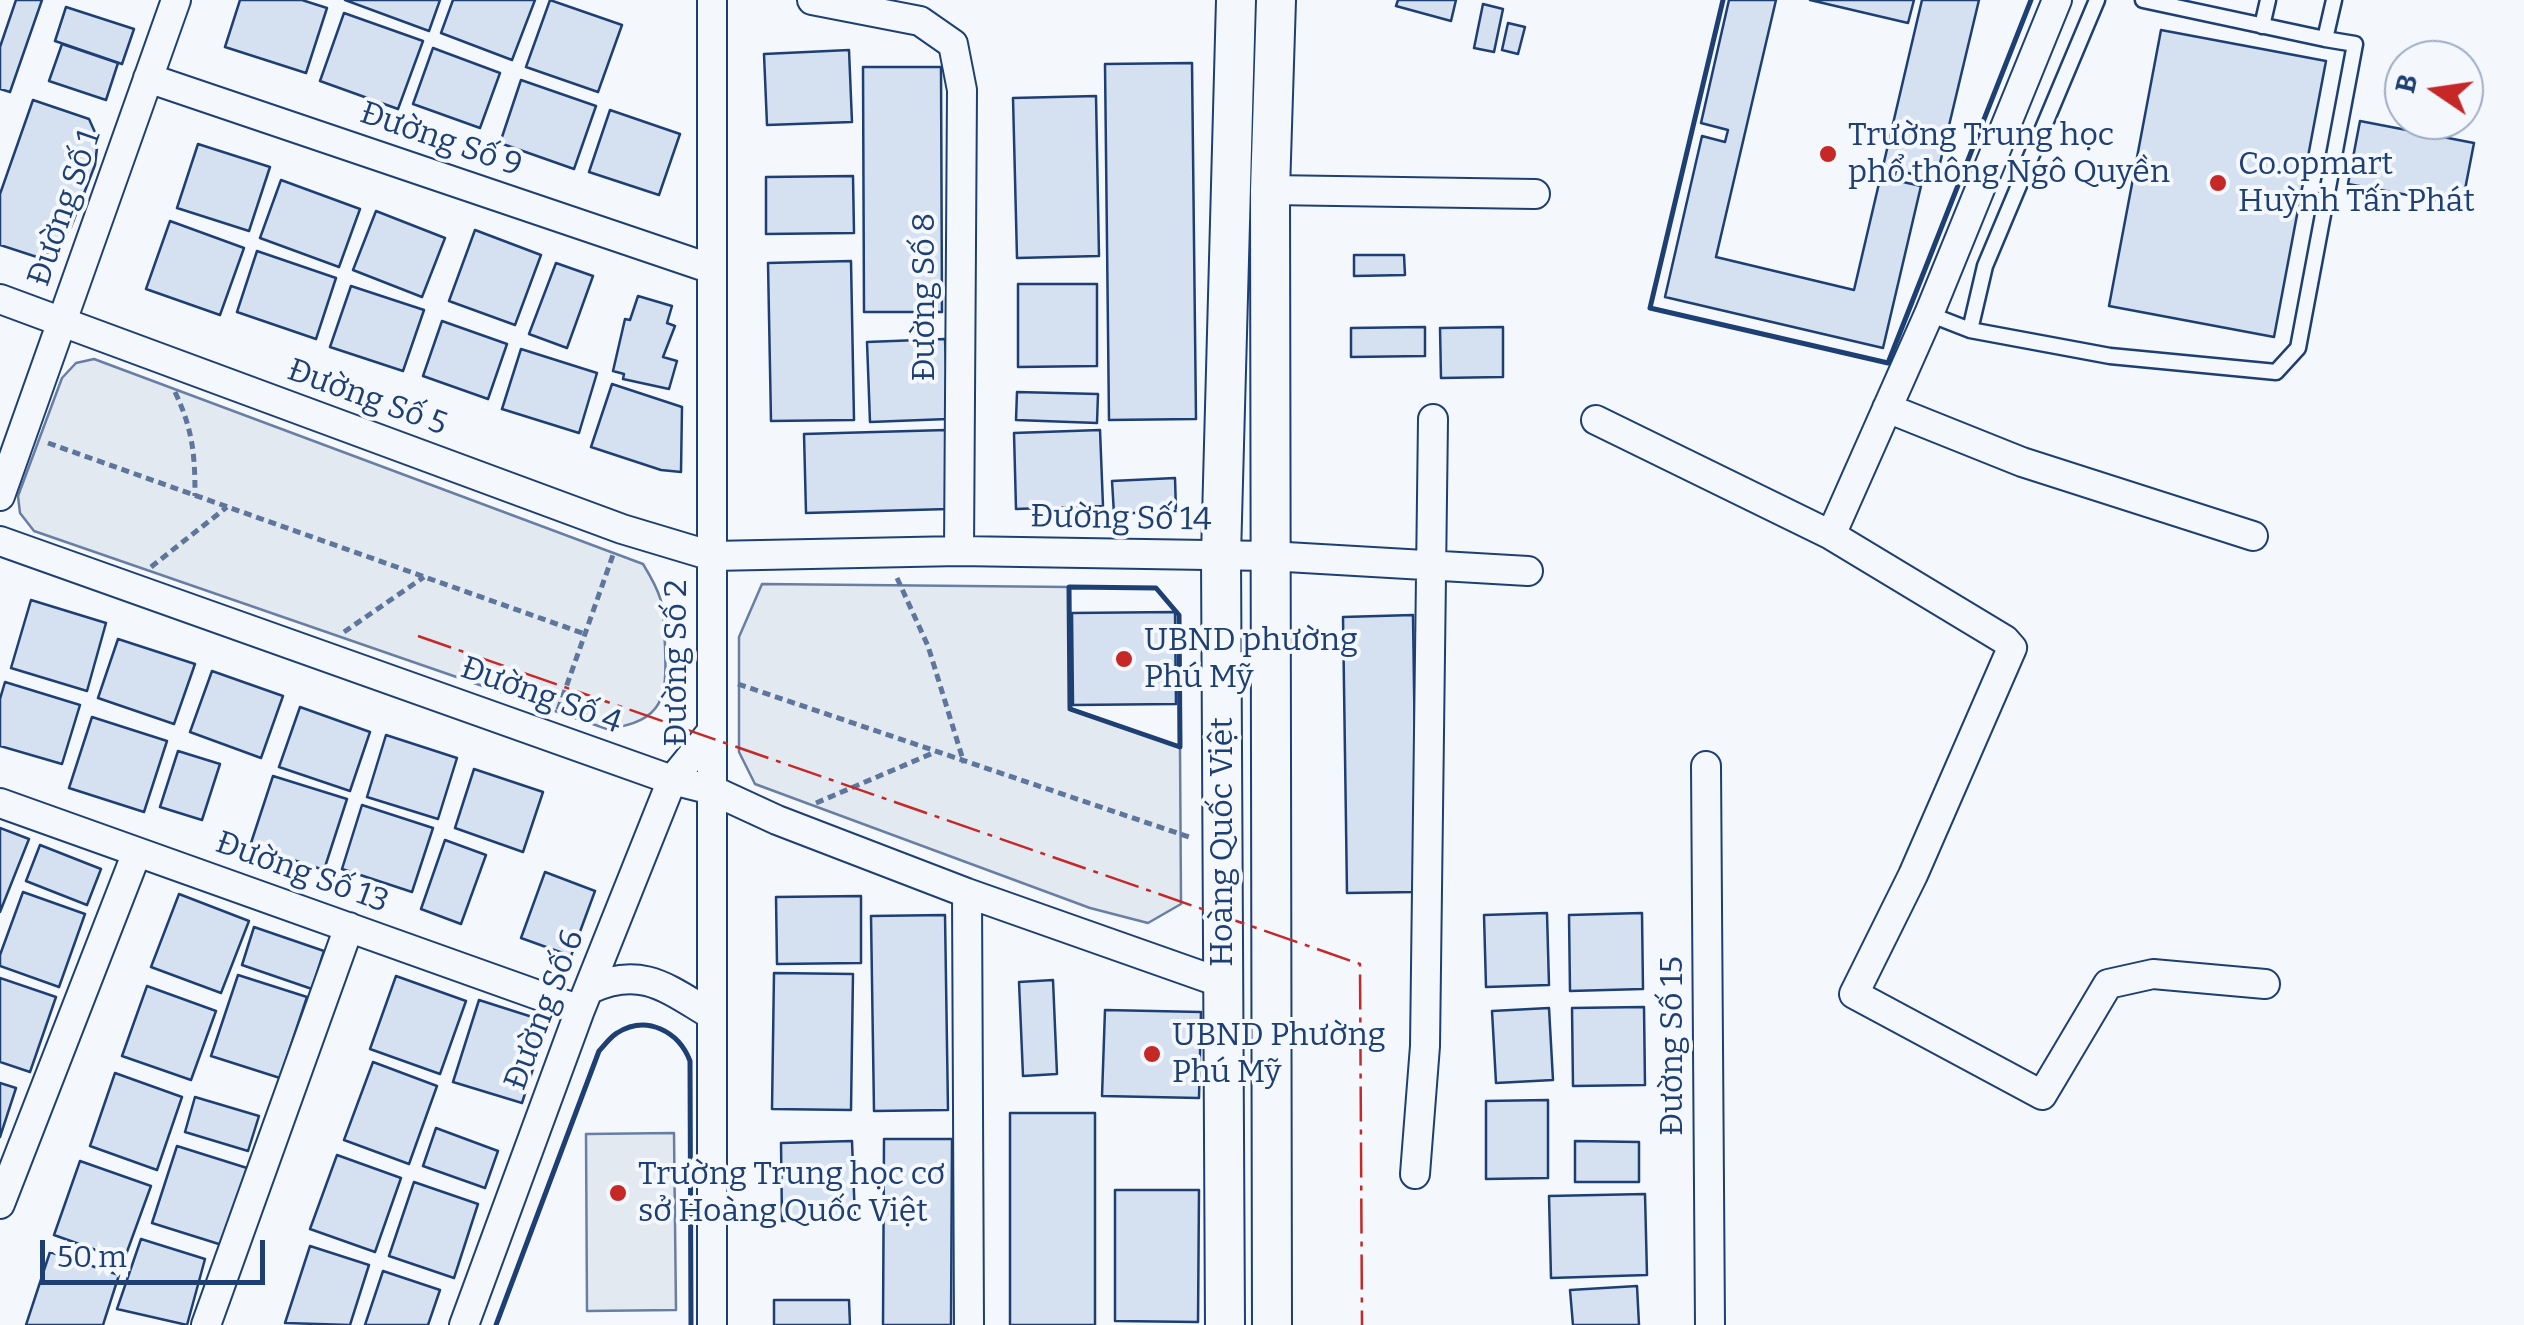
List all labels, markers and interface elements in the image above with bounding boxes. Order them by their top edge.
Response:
north arrow [2384,40,2484,140]
text: B [2388,71,2424,96]
street label: Đường Số 9 [355,94,527,186]
place label: Trường Trung học phổ thông Ngô Quyền [1848,117,2170,192]
street label: Đường Số 1 [20,125,110,291]
marker: Trường Trung học phổ thông Ngô Quyền [1817,143,1839,165]
place label: Co.opmart Huỳnh Tấn Phát [2238,146,2475,221]
marker: Co.opmart Huỳnh Tấn Phát [2207,172,2229,194]
street label: Đường Số 8 [906,213,944,381]
street label: Đường Số 5 [282,351,452,445]
street label: Đường Số 14 [1030,498,1212,540]
street label: Đường Số 2 [658,580,696,746]
place label: UBND phường Phú Mỹ [1144,622,1358,697]
marker: UBND phường Phú Mỹ [1113,648,1135,670]
street label: Đường Số 4 [455,649,627,743]
street label: Hoàng Quốc Việt [1204,717,1242,967]
street label: Đường Số 13 [211,824,393,922]
street label: Đường Số 6 [497,925,593,1095]
street label: Đường Số 15 [1654,956,1692,1136]
place label: UBND Phường Phú Mỹ [1172,1017,1386,1092]
marker: UBND Phường Phú Mỹ [1141,1043,1163,1065]
place label: Trường Trung học cơ sở Hoàng Quốc Việt [638,1156,945,1231]
marker: Trường Trung học cơ sở Hoàng Quốc Việt [607,1182,629,1204]
scale bar [45,1220,270,1282]
text: 50 m [57,1239,127,1275]

